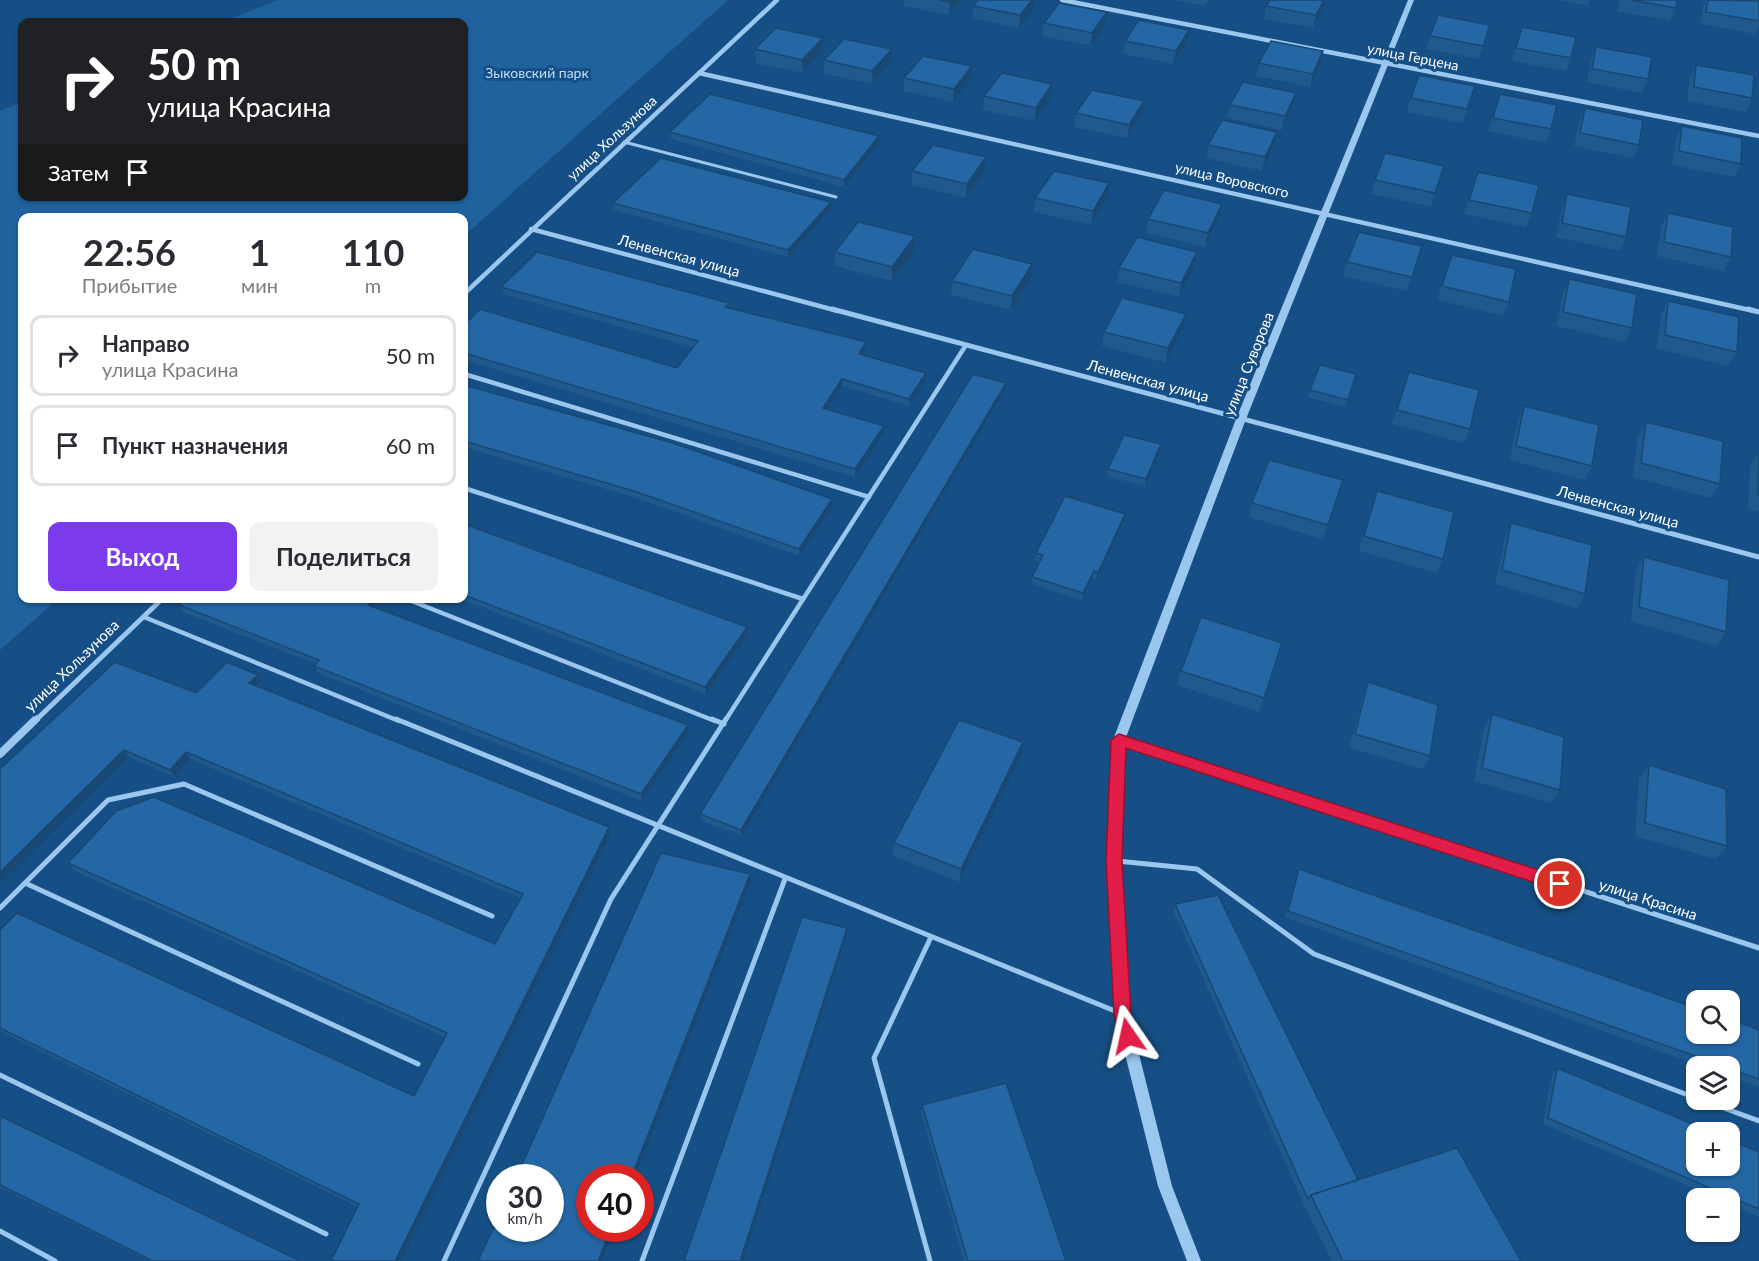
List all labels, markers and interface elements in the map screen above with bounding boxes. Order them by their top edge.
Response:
text: 50 m [147,39,241,89]
street label: улица Герцена [1366,39,1460,74]
icon: right [48,42,126,120]
park label: Зыковский парк [485,64,589,81]
text: улица Красина [147,90,331,123]
street label: улица Хользунова [563,92,660,183]
icon: arrive [121,156,154,189]
street label: улица Воровского [1173,158,1291,201]
text: Затем [48,159,109,186]
text: 22:56 [83,230,176,274]
text: 1 [249,230,270,274]
text: 110 [342,230,404,274]
street label: Ленвенская улица [615,230,742,280]
text: Прибытие [82,273,177,297]
text: мин [241,273,278,297]
text: m [365,273,381,297]
street label: улица Суворова [1219,309,1277,418]
text: Направо [102,330,190,357]
icon: right [51,339,84,372]
text: 50 m [386,342,435,369]
street label: Ленвенская улица [1084,355,1211,405]
text: улица Красина [102,357,238,381]
icon: arrive [51,429,84,462]
text: Пункт назначения [102,432,288,459]
text: 60 m [386,432,435,459]
street label: Ленвенская улица [1554,481,1681,531]
button: Выход [48,522,237,591]
button: Поделиться [249,522,438,591]
street label: улица Хользунова [20,616,122,715]
pin [1534,858,1585,909]
icon: arrive [1543,867,1576,900]
street label: улица Красина [1597,875,1700,923]
map controls [1686,990,1740,1242]
button: search [1686,990,1740,1044]
position arrow [1096,1004,1160,1068]
button: layers [1686,1056,1740,1110]
button: + [1686,1122,1740,1176]
speed limit sign: 40 [576,1164,654,1242]
text: 30 [508,1178,542,1214]
button: − [1686,1188,1740,1242]
text: km/h [507,1209,543,1227]

